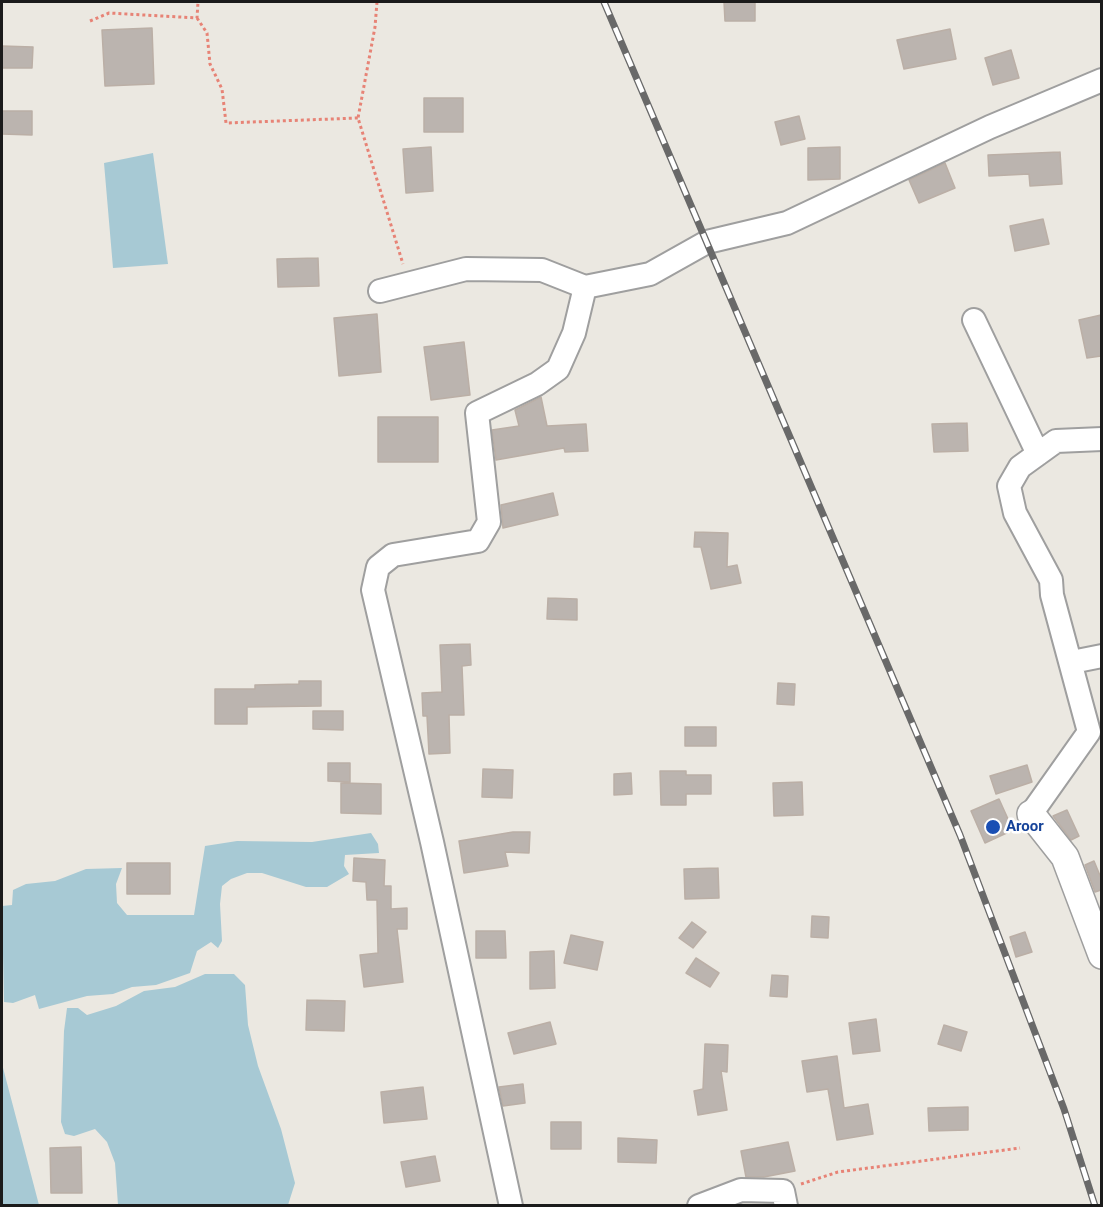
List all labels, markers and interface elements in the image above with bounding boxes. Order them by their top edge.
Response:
marker: Aroor [984,818,1002,836]
place label: Aroor [1006,818,1044,836]

